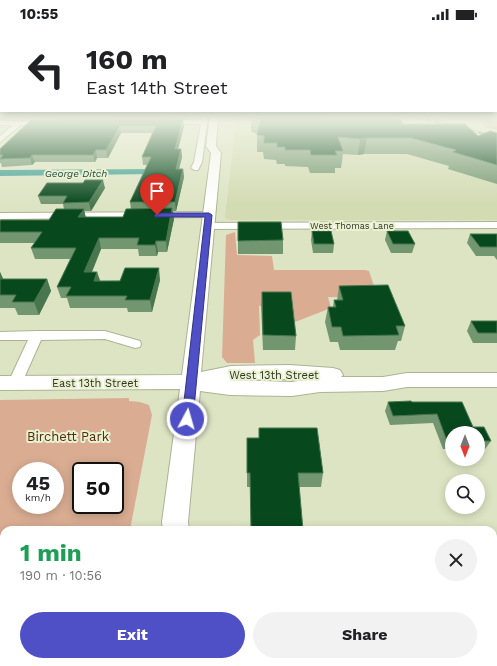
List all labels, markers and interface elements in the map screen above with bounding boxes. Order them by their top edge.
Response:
text: 10:55 [20,5,58,23]
text: 160 m [86,43,168,76]
icon: left [20,44,72,96]
text: East 14th Street [86,77,228,98]
water label: George Ditch [45,168,107,179]
pin [140,174,174,215]
icon: arrive [146,180,168,202]
street label: West Thomas Lane [310,221,394,231]
street label: West 13th Street [229,369,319,382]
street label: East 13th Street [52,377,138,390]
position arrow [166,398,208,440]
north arrow [445,426,485,466]
map controls [445,426,485,514]
park label: Birchett Park [27,429,110,444]
speed limit sign: 50 [72,462,124,514]
text: 45 [26,471,50,495]
button: search [445,474,485,514]
text: km/h [25,492,51,503]
text: 1 min [20,539,82,567]
button: close [435,539,477,581]
text: 190 m · 10:56 [20,568,102,583]
button: Exit [20,612,245,658]
button: Share [253,612,477,658]

